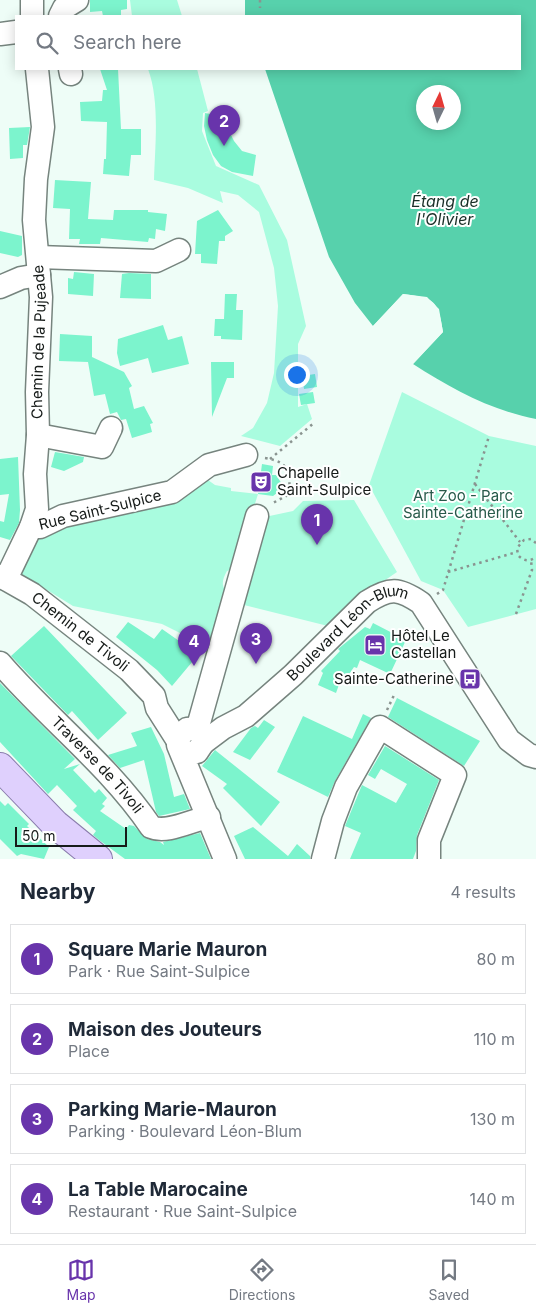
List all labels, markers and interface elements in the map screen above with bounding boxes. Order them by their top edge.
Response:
search box [15,15,521,70]
icon: search [33,29,61,57]
text: Search here [73,31,182,54]
north arrow [416,85,461,130]
pin: 2 [208,105,240,146]
water label: Étang de l'Olivier [411,191,479,229]
street label: Chemin de la Pujeade [27,264,50,419]
your location [284,362,310,388]
place label: Chapelle Saint-Sulpice [277,463,371,499]
theatre icon: Chapelle Saint-Sulpice [249,470,273,494]
street label: Rue Saint-Sulpice [37,485,163,534]
park label: Art Zoo - Parc Sainte-Catherine [403,486,523,522]
pin: 1 [301,504,333,545]
street label: Boulevard Léon-Blum [283,581,411,685]
street label: Chemin de Tivoli [28,587,133,675]
pin: 3 [240,623,272,664]
pin: 4 [178,625,210,666]
place label: Hôtel Le Castellan [391,626,456,662]
hotel icon: Hôtel Le Castellan [363,633,387,657]
bus stop icon: Sainte-Catherine [458,667,482,691]
place label: Sainte-Catherine [334,669,454,688]
street label: Traverse de Tivoli [48,712,148,817]
scale bar [15,824,128,847]
text: 50 m [22,827,56,844]
text: Nearby [20,879,95,904]
text: 4 results [451,882,516,902]
text: Square Marie Mauron [68,938,267,961]
text: 1 [34,949,40,969]
text: 80 m [476,949,515,969]
text: Park · Rue Saint-Sulpice [68,961,250,981]
text: Maison des Jouteurs [68,1018,262,1041]
text: 2 [32,1029,42,1049]
text: 110 m [473,1029,515,1049]
text: Place [68,1041,110,1061]
text: Parking Marie-Mauron [68,1098,277,1121]
text: 3 [32,1109,42,1129]
text: 130 m [470,1109,515,1129]
text: Parking · Boulevard Léon-Blum [68,1121,302,1141]
text: La Table Marocaine [68,1178,248,1201]
text: 4 [32,1189,42,1209]
text: 140 m [470,1189,515,1209]
text: Restaurant · Rue Saint-Sulpice [68,1201,297,1221]
tab: Map [67,1256,96,1303]
tab: Directions [229,1256,295,1303]
tab: Saved [428,1256,469,1303]

